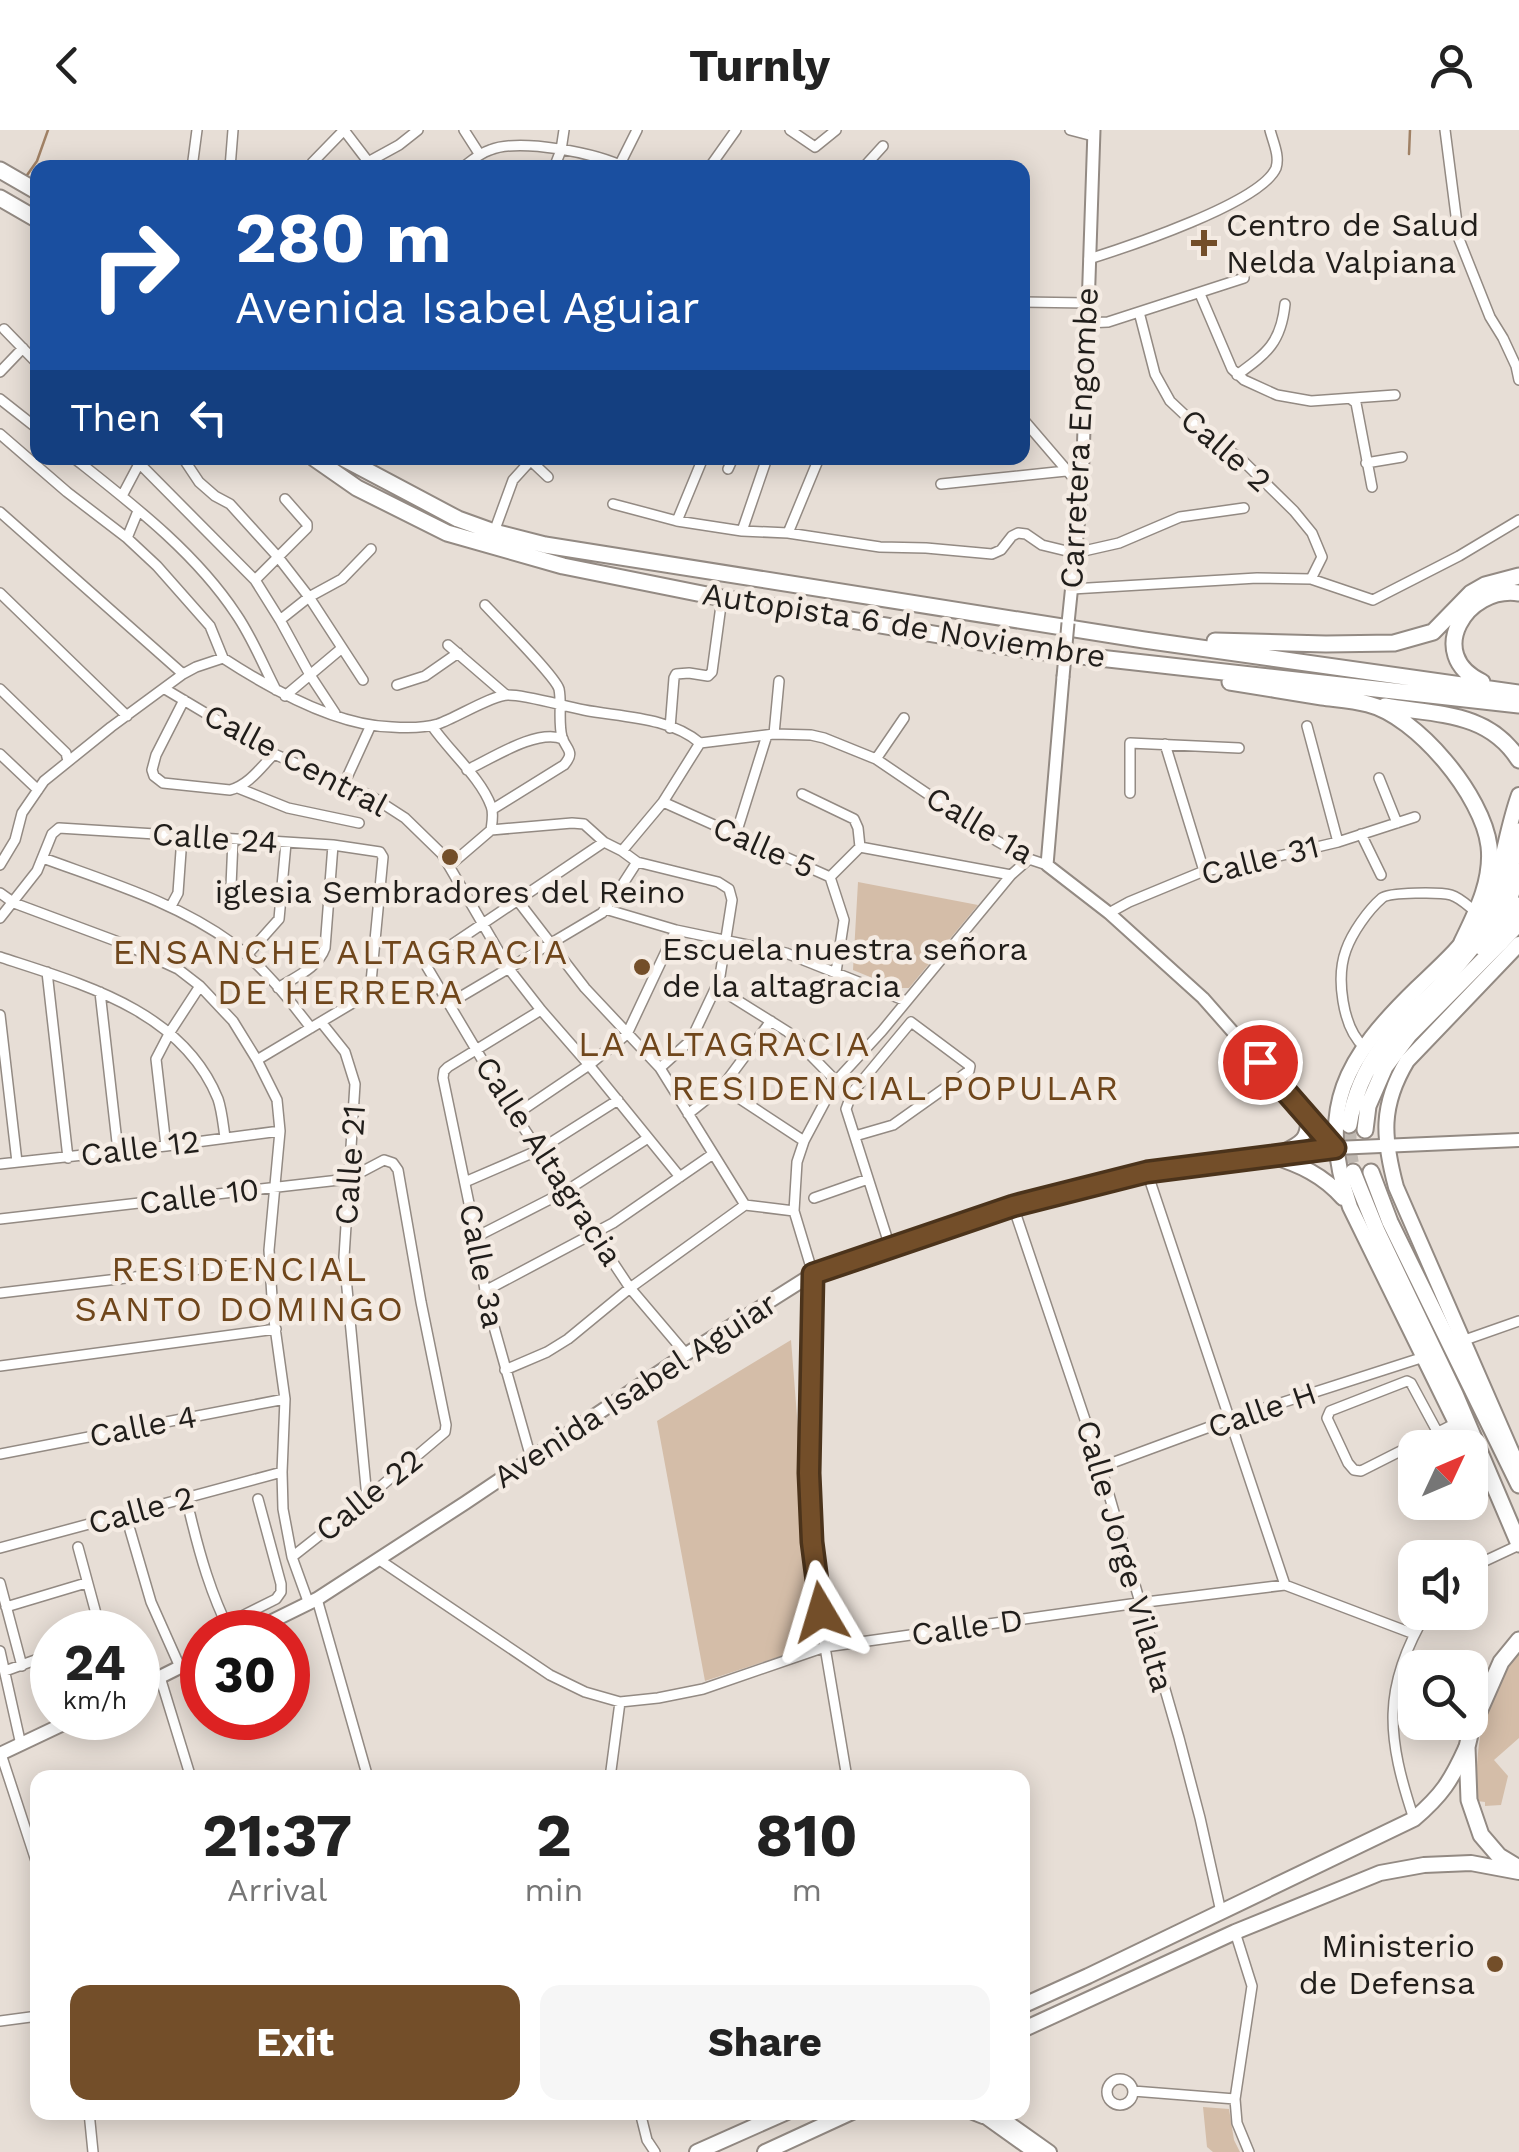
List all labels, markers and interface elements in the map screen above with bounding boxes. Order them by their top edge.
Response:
icon: back [40,38,95,93]
icon: person [1424,38,1479,93]
text: Turnly [689,39,830,92]
text: 280 m [235,197,452,279]
icon: right [70,200,200,330]
place label: Centro de Salud Nelda Valpiana [1226,206,1479,281]
marker: Centro de Salud Nelda Valpiana [1191,230,1217,256]
text: Avenida Isabel Aguiar [235,281,700,334]
street label: Carretera Engombe [1052,286,1106,590]
icon: left [181,390,236,445]
text: Then [70,396,161,440]
street label: Calle 2 [1173,400,1279,500]
street label: Autopista 6 de Noviembre [700,574,1108,676]
street label: Calle Central [197,696,395,825]
street label: Calle 1a [919,778,1041,872]
street label: Calle 5 [707,808,821,886]
street label: Calle 24 [151,815,279,861]
street label: Calle 31 [1197,827,1323,893]
marker: iglesia Sembradores del Reino [439,846,461,868]
place label: iglesia Sembradores del Reino [215,873,685,911]
place label: Escuela nuestra señora de la altagracia [662,930,1028,1005]
district label: ENSANCHE ALTAGRACIA DE HERRERA [112,931,570,1013]
marker: Escuela nuestra señora de la altagracia [631,956,653,978]
pin [1218,1020,1303,1105]
district label: LA ALTAGRACIA [578,1023,872,1065]
icon: arrive [1233,1035,1288,1090]
street label: Calle Altagracia [467,1049,631,1273]
district label: RESIDENCIAL POPULAR [671,1067,1121,1109]
street label: Calle 21 [327,1104,373,1226]
street label: Calle 12 [78,1122,202,1174]
street label: Calle 10 [137,1170,261,1222]
street label: Calle 3a [451,1201,513,1331]
district label: RESIDENCIAL SANTO DOMINGO [75,1248,405,1330]
street label: Avenida Isabel Aguiar [486,1284,784,1496]
street label: Calle H [1203,1374,1321,1446]
street label: Calle 4 [86,1397,200,1455]
street label: Calle Jorge Vilalta [1068,1416,1182,1696]
north arrow [1398,1430,1488,1520]
map controls [1398,1430,1488,1740]
street label: Calle 22 [308,1440,430,1550]
street label: Calle 2 [84,1478,198,1542]
button: sound [1398,1540,1488,1630]
position arrow [769,1560,873,1664]
street label: Calle D [909,1600,1025,1654]
speed limit sign: 30 [180,1610,310,1740]
text: 24 [64,1633,126,1692]
button: search [1398,1650,1488,1740]
text: km/h [63,1686,127,1715]
text: 21:37 [202,1800,352,1871]
text: 2 [536,1800,572,1871]
text: 810 [756,1800,858,1871]
text: Arrival [227,1871,327,1909]
text: min [525,1871,583,1909]
text: m [791,1871,822,1909]
place label: Ministerio de Defensa [1299,1927,1475,2002]
marker: Ministerio de Defensa [1484,1953,1506,1975]
button: Exit [70,1985,520,2100]
button: Share [540,1985,990,2100]

